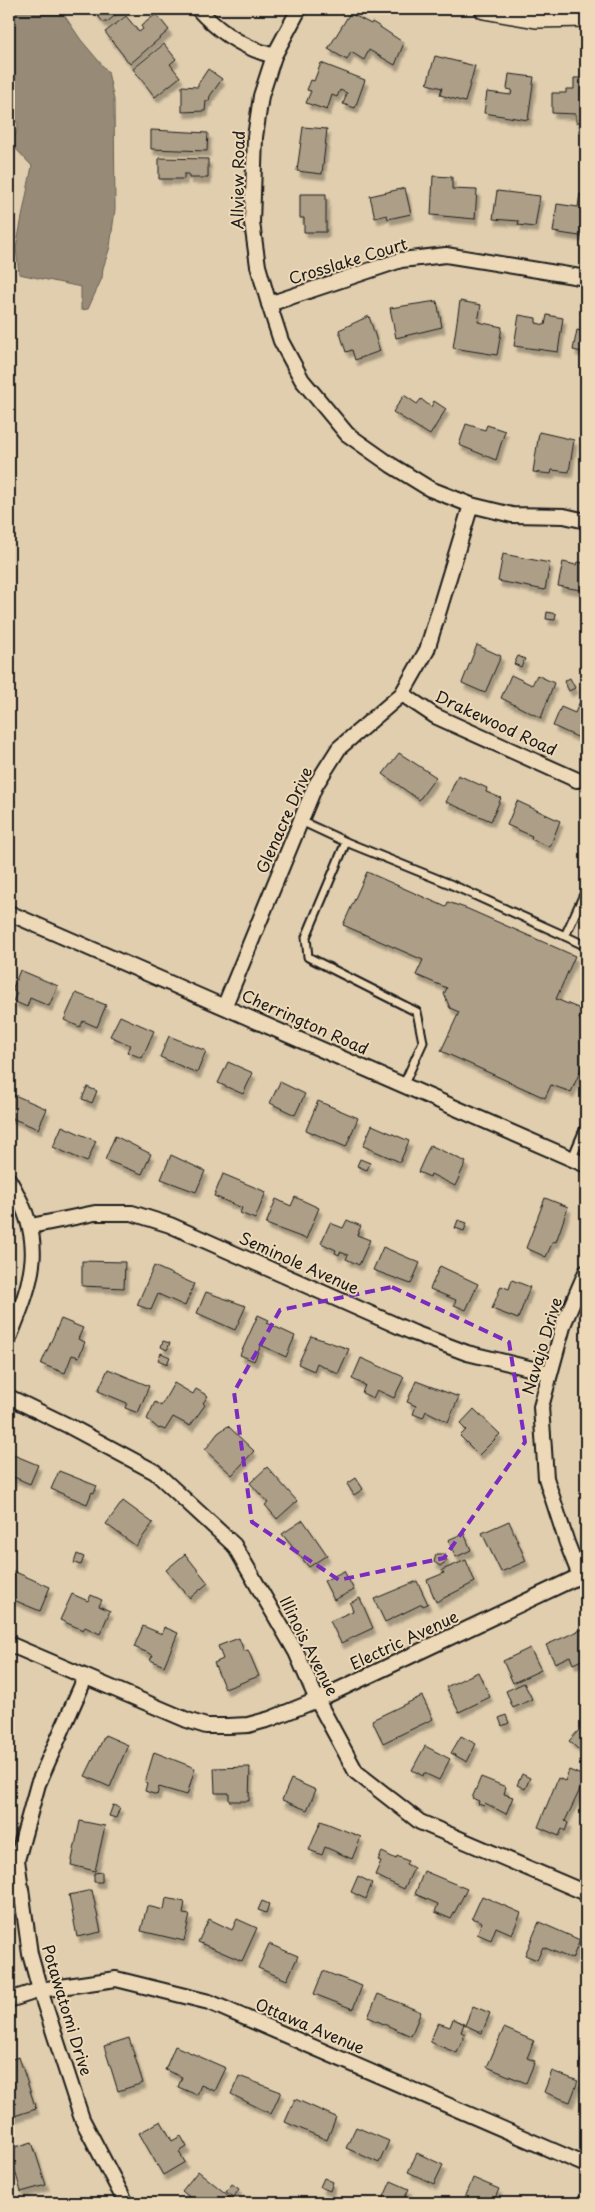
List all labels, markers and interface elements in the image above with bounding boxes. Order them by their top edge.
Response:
street label: Allview Road [224,130,250,230]
street label: Crosslake Court [285,230,410,289]
street label: Drakewood Road [432,683,561,761]
street label: Glenacre Drive [249,762,317,877]
street label: Cherrington Road [238,982,373,1060]
street label: Seminole Avenue [236,1225,363,1299]
street label: Navajo Drive [515,1294,567,1397]
street label: Illinois Avenue [274,1592,345,1700]
street label: Electric Avenue [345,1603,462,1675]
street label: Potawatomi Drive [37,1941,99,2078]
street label: Ottawa Avenue [252,1991,369,2059]

